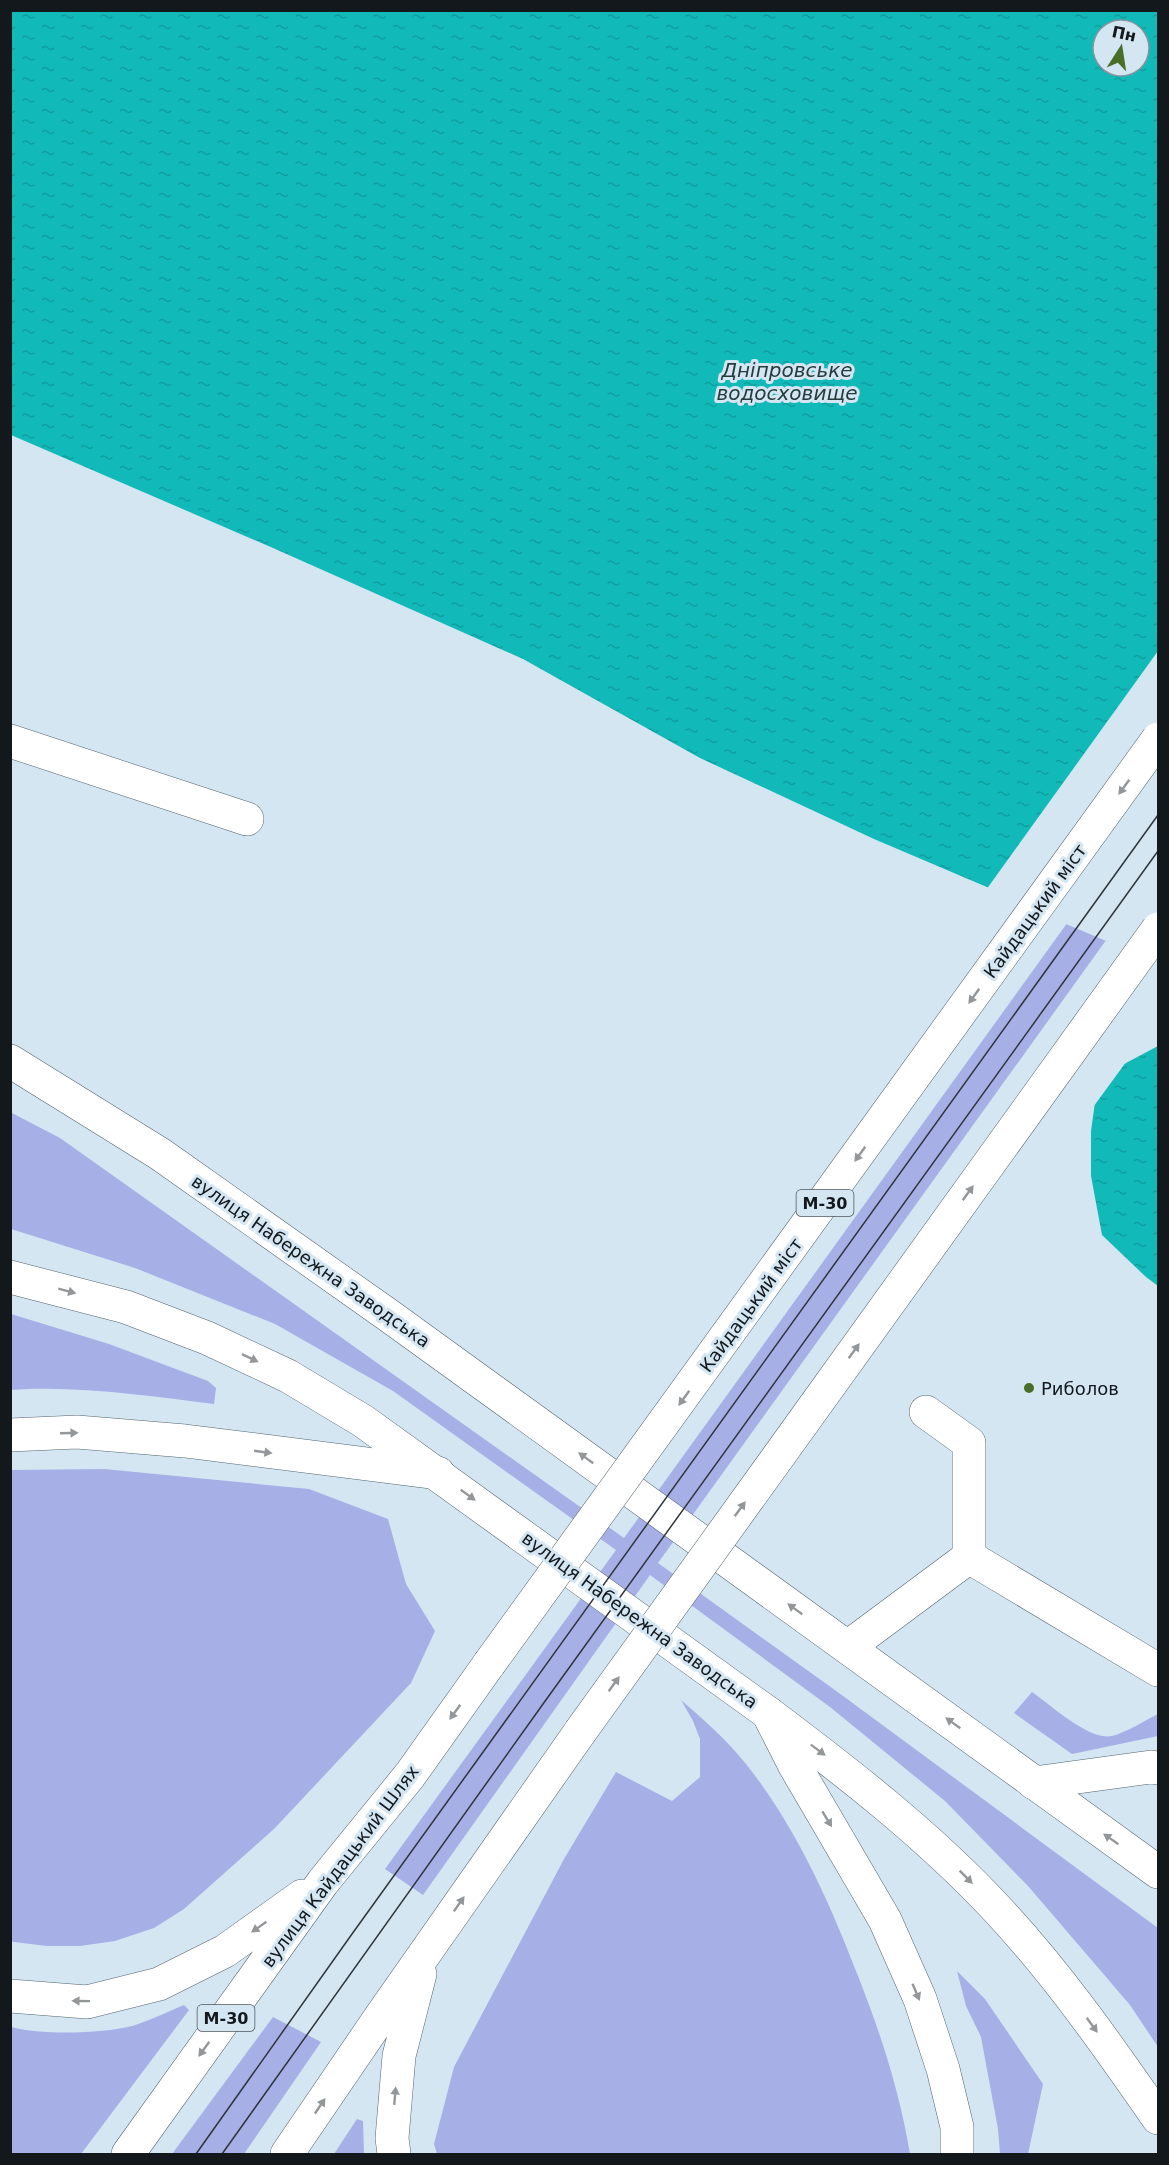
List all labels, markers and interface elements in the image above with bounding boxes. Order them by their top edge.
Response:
north arrow [1091,18,1151,78]
text: Пн [1110,22,1138,46]
water label: Дніпровське водосховище [716,358,858,405]
one-way arrow [1119,779,1131,795]
street label: Кайдацький міст [979,840,1091,982]
one-way arrow [968,988,980,1004]
one-way arrow [854,1147,866,1162]
street label: вулиця Набережна Заводська [188,1170,434,1352]
one-way arrow [962,1185,974,1200]
road number: М-30 [796,1190,854,1216]
street label: Кайдацький міст [695,1234,807,1376]
one-way arrow [58,1287,76,1296]
one-way arrow [848,1343,860,1359]
one-way arrow [241,1354,258,1363]
place label: Риболов [1041,1378,1119,1399]
marker: Риболов [1022,1381,1036,1395]
one-way arrow [678,1389,690,1405]
one-way arrow [59,1428,78,1438]
one-way arrow [253,1447,272,1456]
one-way arrow [579,1452,595,1464]
one-way arrow [459,1489,475,1501]
one-way arrow [734,1502,746,1518]
street label: вулиця Набережна Заводська [518,1527,762,1713]
one-way arrow [788,1603,804,1615]
one-way arrow [608,1677,620,1693]
one-way arrow [450,1704,461,1720]
one-way arrow [946,1718,961,1730]
one-way arrow [810,1744,826,1757]
street label: вулиця Кайдацький Шлях [257,1761,423,1971]
one-way arrow [821,1811,832,1827]
one-way arrow [1103,1833,1119,1845]
one-way arrow [958,1870,972,1884]
one-way arrow [453,1897,465,1913]
one-way arrow [251,1921,266,1933]
one-way arrow [911,1983,921,2001]
one-way arrow [71,1996,90,2006]
road number: М-30 [198,2005,254,2031]
one-way arrow [1086,2018,1098,2033]
one-way arrow [198,2040,210,2056]
one-way arrow [390,2087,400,2106]
one-way arrow [314,2098,325,2114]

